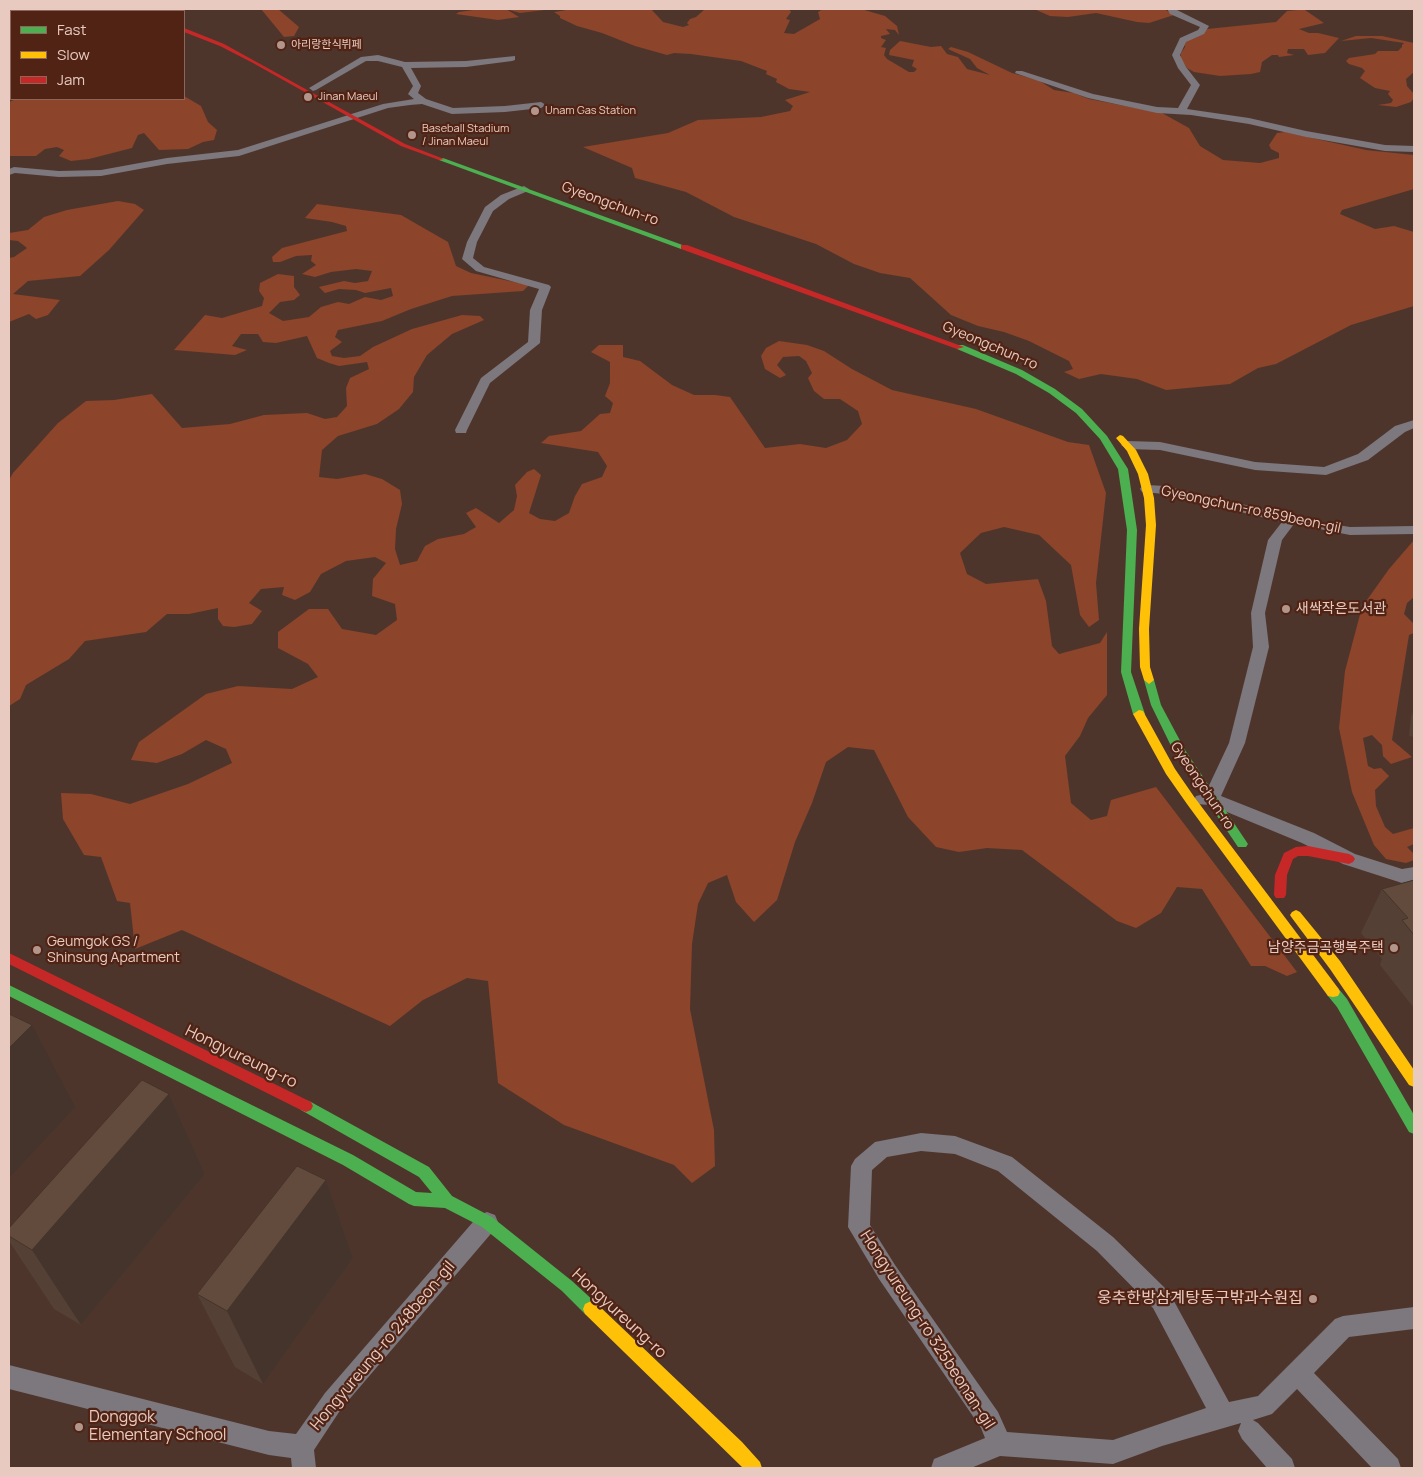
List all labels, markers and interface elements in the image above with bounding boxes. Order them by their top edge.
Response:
legend [10,10,185,100]
text: Fast [57,19,86,40]
place label: 아리랑한식뷔페 [291,38,362,52]
marker: 아리랑한식뷔페 [275,39,287,51]
text: Slow [57,44,90,65]
text: Jam [57,69,85,90]
place label: Jinan Maeul [318,90,378,104]
marker: Jinan Maeul [302,91,314,103]
place label: Unam Gas Station [545,104,636,118]
marker: Unam Gas Station [529,105,541,117]
place label: Baseball Stadium / Jinan Maeul [422,122,509,148]
marker: Baseball Stadium / Jinan Maeul [406,129,418,141]
street label: Gyeongchun-ro [559,179,661,229]
street label: Gyeongchun-ro [940,318,1040,374]
street label: Gyeongchun-ro 859beon-gil [1160,483,1342,537]
place label: 새싹작은도서관 [1296,601,1386,617]
marker: 새싹작은도서관 [1280,603,1292,615]
street label: Gyeongchun-ro [1167,739,1237,833]
place label: Geumgok GS / Shinsung Apartment [47,934,180,966]
place label: 남양주금곡행복주택 [1268,940,1384,956]
marker: 남양주금곡행복주택 [1388,942,1400,954]
marker: Geumgok GS / Shinsung Apartment [31,944,43,956]
street label: Hongyureung-ro [182,1022,300,1092]
street label: Hongyureung-ro 325beonan-gil [856,1227,998,1433]
street label: Hongyureung-ro 248beon-gil [307,1258,459,1434]
street label: Hongyureung-ro [568,1265,670,1363]
place label: 웅추한방삼계탕동구밖과수원집 [1097,1289,1303,1309]
marker: 웅추한방삼계탕동구밖과수원집 [1307,1293,1319,1305]
place label: Donggok Elementary School [89,1408,227,1446]
marker: Donggok Elementary School [73,1421,85,1433]

